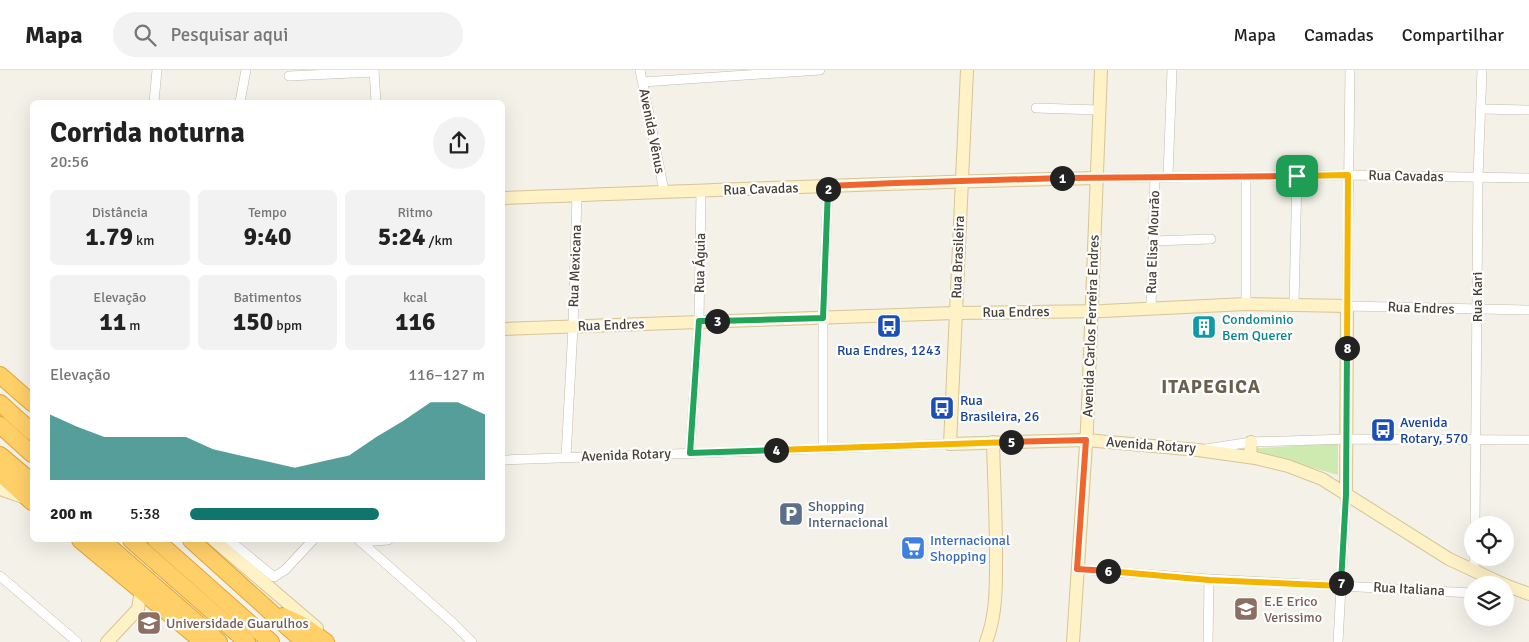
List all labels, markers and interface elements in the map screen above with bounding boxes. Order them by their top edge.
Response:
search box [113,12,463,57]
text: Mapa [25,20,83,50]
icon: search [131,21,159,49]
text: Pesquisar aqui [171,23,288,47]
text: Mapa [1234,24,1276,46]
text: Camadas [1304,24,1374,46]
text: Compartilhar [1402,24,1504,46]
street label: Avenida Vênus [635,87,669,175]
text: Corrida noturna [50,116,245,150]
button: share [433,117,485,169]
text: 20:56 [50,152,89,172]
pin [1276,155,1318,197]
icon: arrive [1283,162,1311,190]
pin: 1 [1050,166,1074,190]
street label: Rua Cavadas [1368,167,1444,185]
text: 1 [1059,170,1066,187]
pin: 2 [816,176,840,202]
street label: Rua Cavadas [723,179,799,199]
text: 2 [825,181,832,198]
street label: Rua Elisa Mourão [1143,190,1163,294]
text: Distância [92,204,148,221]
text: Tempo [248,204,287,221]
text: Ritmo [397,204,433,221]
street label: Rua Brasileira [948,215,968,299]
text: 1.79 [85,221,133,252]
text: 9:40 [244,221,291,252]
text: 5:24 [378,221,426,252]
street label: Rua Mexicana [565,224,585,308]
text: km [133,232,154,249]
text: /km [426,232,453,249]
street label: Rua Águia [691,233,709,293]
street label: Avenida Carlos Ferreira Endres [1079,234,1103,418]
street label: Rua Kari [1469,272,1486,322]
text: Elevação [93,289,146,306]
text: Batimentos [233,289,302,306]
text: kcal [403,289,427,306]
street label: Rua Endres [1387,298,1455,318]
street label: Rua Endres [982,303,1050,321]
text: 11 [99,306,126,337]
text: 150 [233,306,273,337]
text: 116 [395,306,435,337]
pin: 3 [704,308,730,334]
place label: Condominio Bem Querer [1222,311,1294,344]
text: 3 [714,313,721,330]
bus stop icon: Rua Endres, 1243 [876,313,902,339]
building icon: Condominio Bem Querer [1191,314,1217,340]
street label: Rua Endres [577,315,645,335]
text: m [126,317,140,334]
text: bpm [273,317,302,334]
pin: 8 [1334,336,1360,360]
text: 8 [1344,340,1351,357]
place label: Rua Endres, 1243 [837,342,941,359]
text: Elevação [50,365,111,385]
text: 116–127 m [408,365,485,385]
district label: ITAPEGICA [1161,375,1261,399]
place label: Rua Brasileira, 26 [960,392,1039,425]
bus stop icon: Rua Brasileira, 26 [929,395,955,421]
place label: Avenida Rotary, 570 [1400,414,1468,447]
bus stop icon: Avenida Rotary, 570 [1370,417,1396,443]
pin: 5 [998,430,1024,454]
street label: Avenida Rotary [1106,433,1197,457]
text: 5 [1008,434,1015,451]
pin: 4 [764,438,788,462]
text: 4 [773,442,780,459]
street label: Avenida Rotary [581,445,672,465]
place label: Shopping Internacional [808,498,888,531]
parking icon: Shopping Internacional [778,501,804,527]
text: 200 m [50,504,92,524]
text: 5:38 [130,504,160,524]
map controls [1464,516,1514,626]
button: locate [1464,516,1514,566]
place label: Internacional Shopping [930,532,1010,565]
supermarket icon: Internacional Shopping [900,535,926,561]
pin: 6 [1096,558,1120,584]
text: 6 [1105,563,1112,580]
pin: 7 [1328,570,1354,596]
text: 7 [1338,575,1345,592]
button: layers [1464,576,1514,626]
street label: Rua Italiana [1373,579,1445,599]
place label: E.E Erico Verissimo [1264,593,1322,626]
school or university icon: E.E Erico Verissimo [1233,596,1259,622]
school or university icon: Universidade Guarulhos [136,610,162,636]
place label: Universidade Guarulhos [166,615,309,632]

